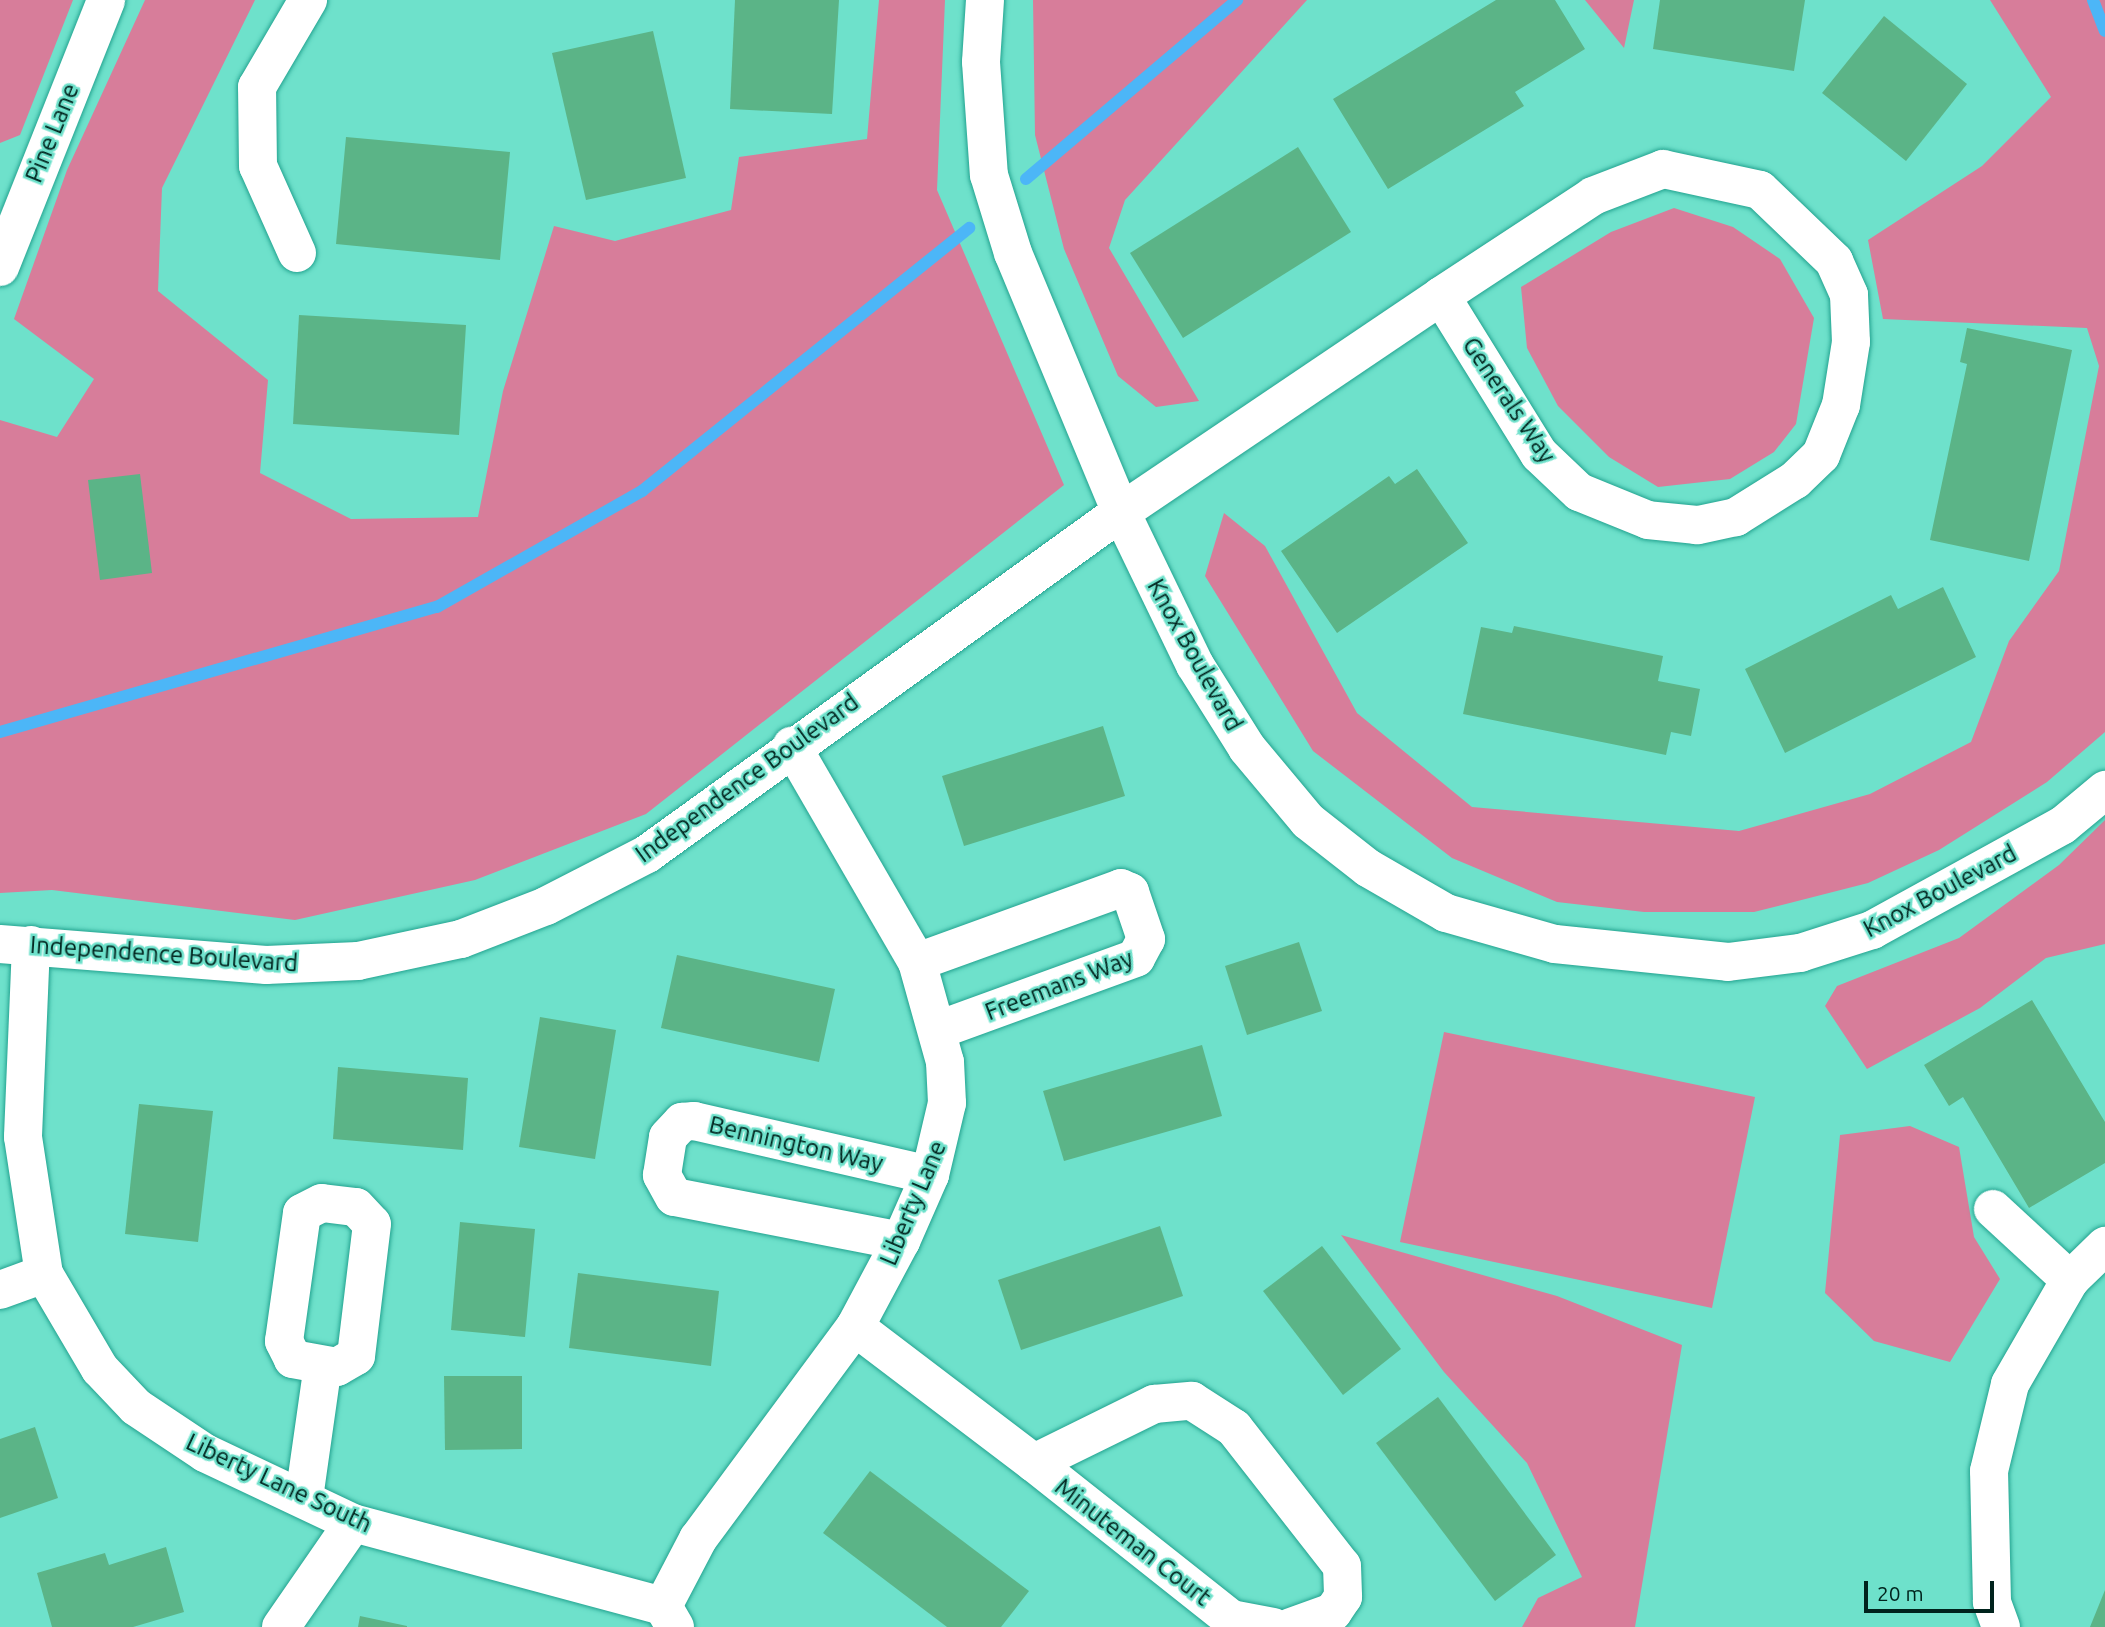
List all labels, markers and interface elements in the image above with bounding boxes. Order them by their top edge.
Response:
street label: Pine Lane [19,79,85,187]
street label: Generals Way [1456,332,1562,468]
street label: Knox Boulevard [1141,574,1249,736]
street label: Independence Boulevard [630,687,864,869]
street label: Knox Boulevard [1858,839,2022,943]
street label: Independence Boulevard [29,930,299,978]
street label: Freemans Way [981,944,1137,1026]
street label: Bennington Way [706,1110,886,1178]
street label: Liberty Lane [874,1136,952,1270]
street label: Liberty Lane South [182,1427,376,1539]
street label: Minuteman Court [1049,1472,1217,1612]
scale bar [1867,1568,1996,1612]
text: 20 m [1877,1581,1924,1605]

